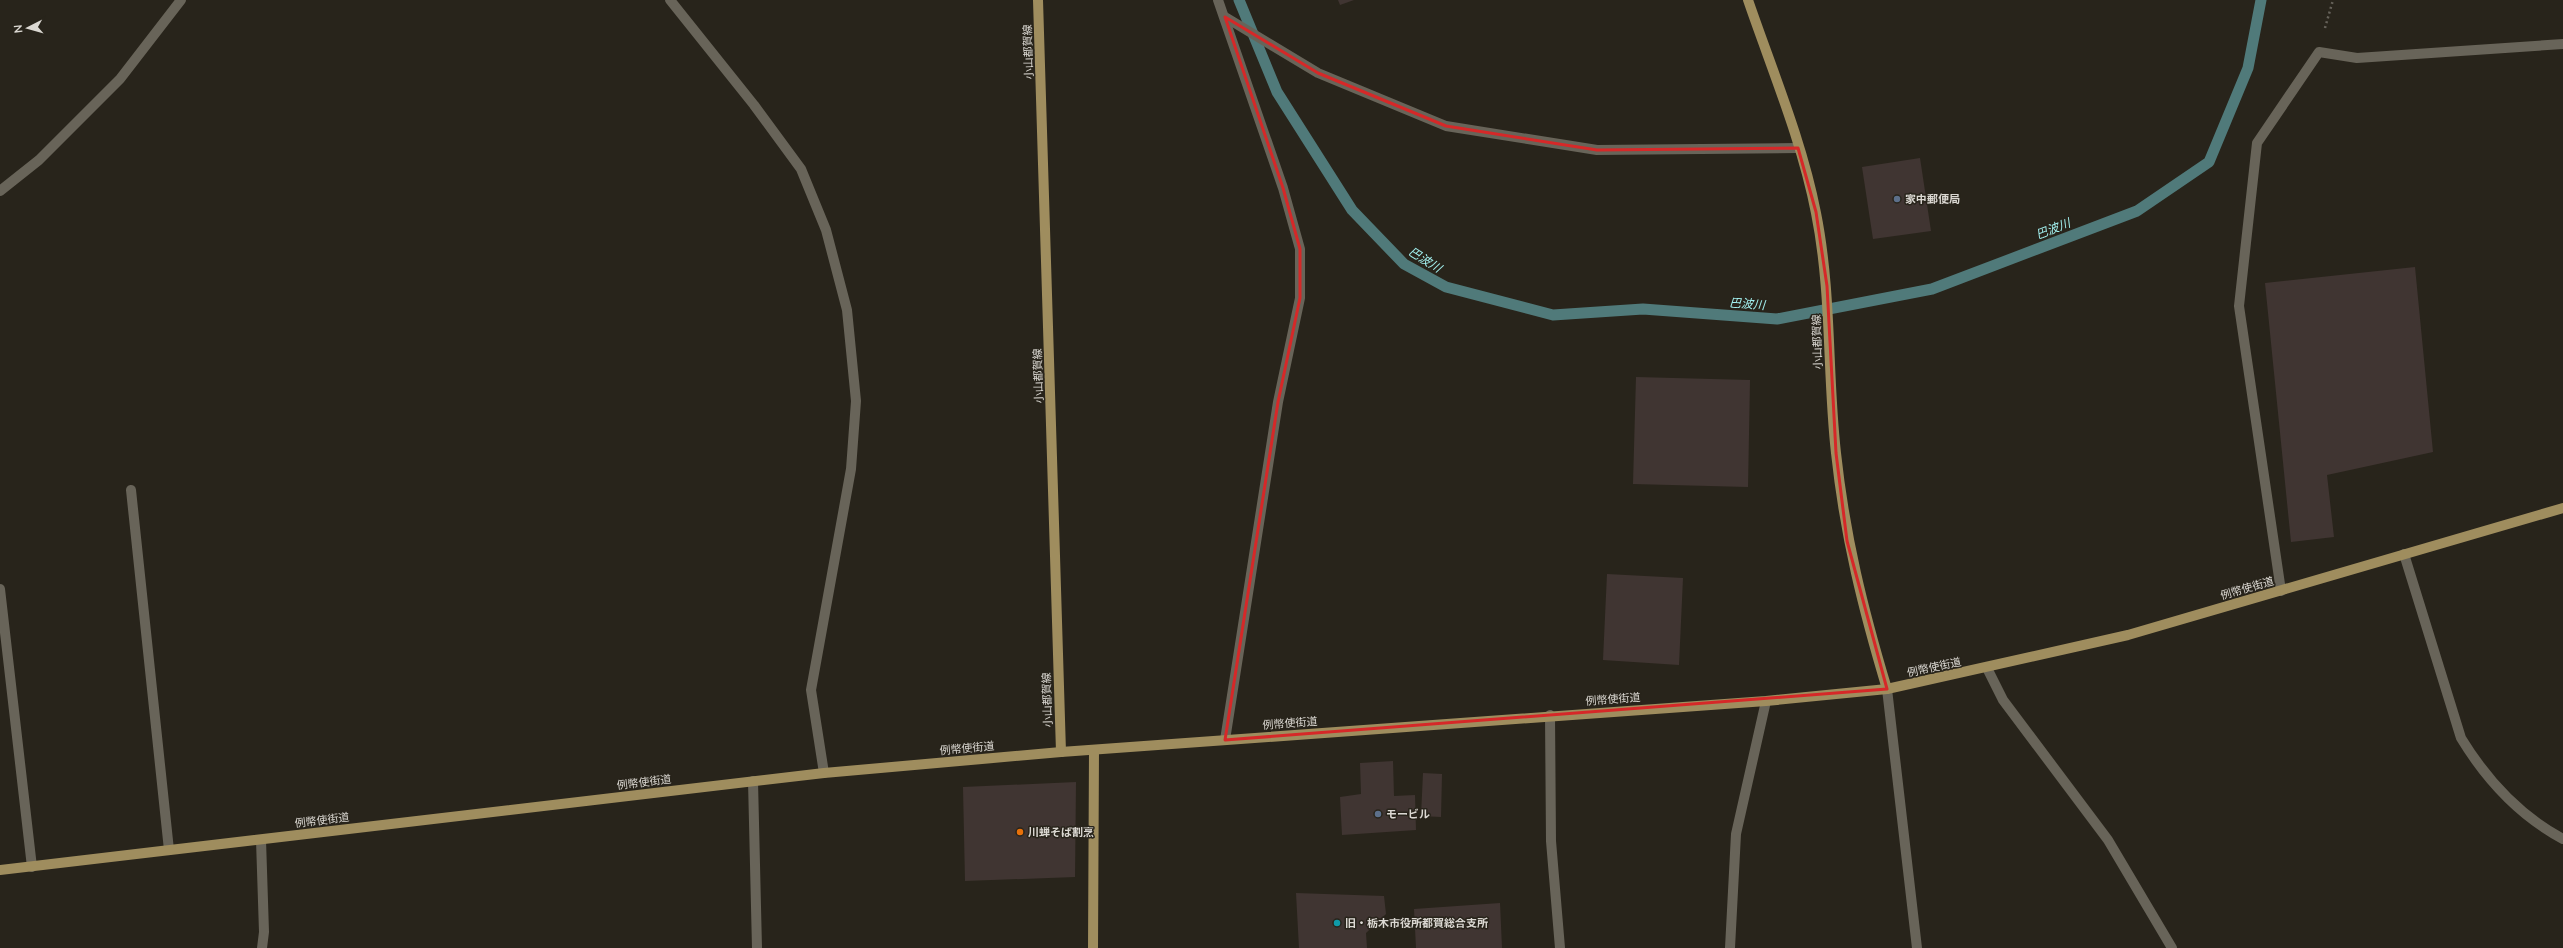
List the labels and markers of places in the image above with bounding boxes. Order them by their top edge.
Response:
place label: 家中郵便局 [1905,192,1960,205]
marker: 家中郵便局 [1892,194,1902,204]
place label: モービル [1386,807,1430,820]
marker: モービル [1373,809,1383,819]
place label: 川蝉そば割烹 [1028,825,1094,838]
marker: 川蝉そば割烹 [1015,827,1025,837]
place label: 旧・栃木市役所都賀総合支所 [1345,916,1488,929]
marker: 旧・栃木市役所都賀総合支所 [1332,918,1342,928]

